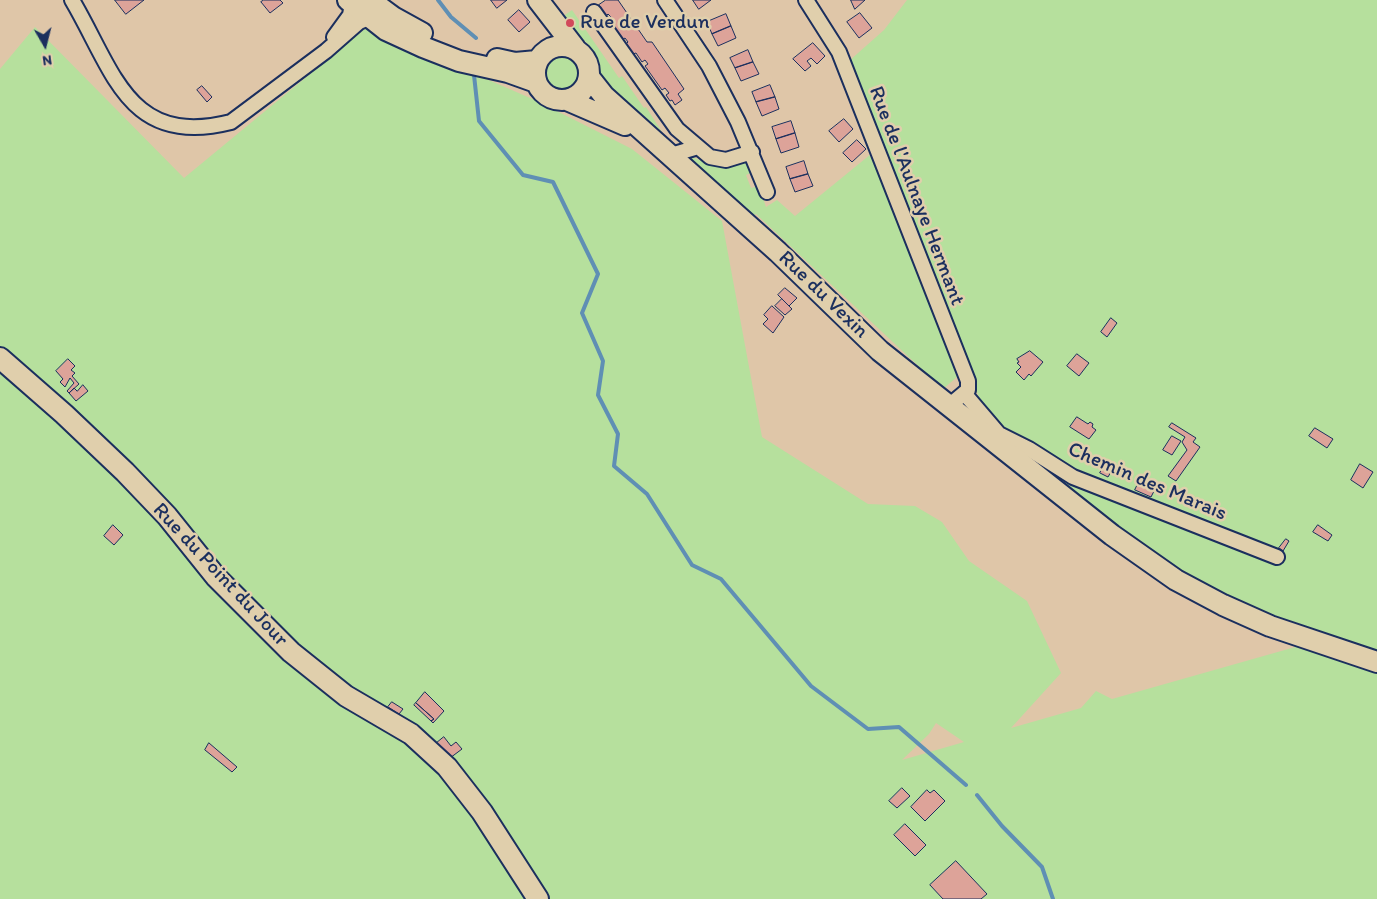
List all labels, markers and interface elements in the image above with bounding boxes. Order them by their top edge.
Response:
place label: Rue de Verdun [580,10,710,36]
marker: Rue de Verdun [564,17,576,29]
north arrow [20,20,70,70]
text: N [41,51,53,69]
street label: Rue de l'Aulnaye Hermant [863,83,969,309]
street label: Rue du Vexin [773,246,873,344]
street label: Chemin des Marais [1064,437,1230,527]
street label: Rue du Point du Jour [147,498,293,652]

